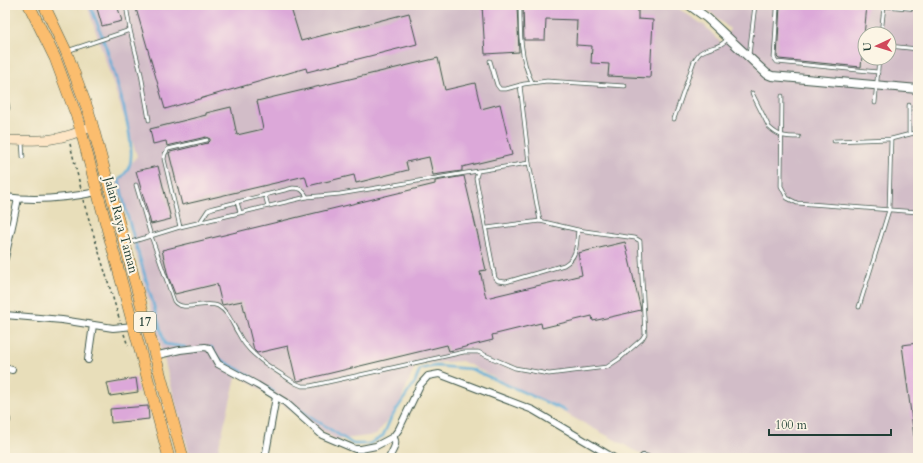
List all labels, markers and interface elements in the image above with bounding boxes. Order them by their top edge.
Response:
north arrow [857,26,897,66]
text: U [860,42,875,52]
street label: Jalan Raya Taman [99,173,143,276]
road number: 17 [134,312,156,332]
scale bar [769,411,891,437]
text: 100 m [775,417,808,433]

